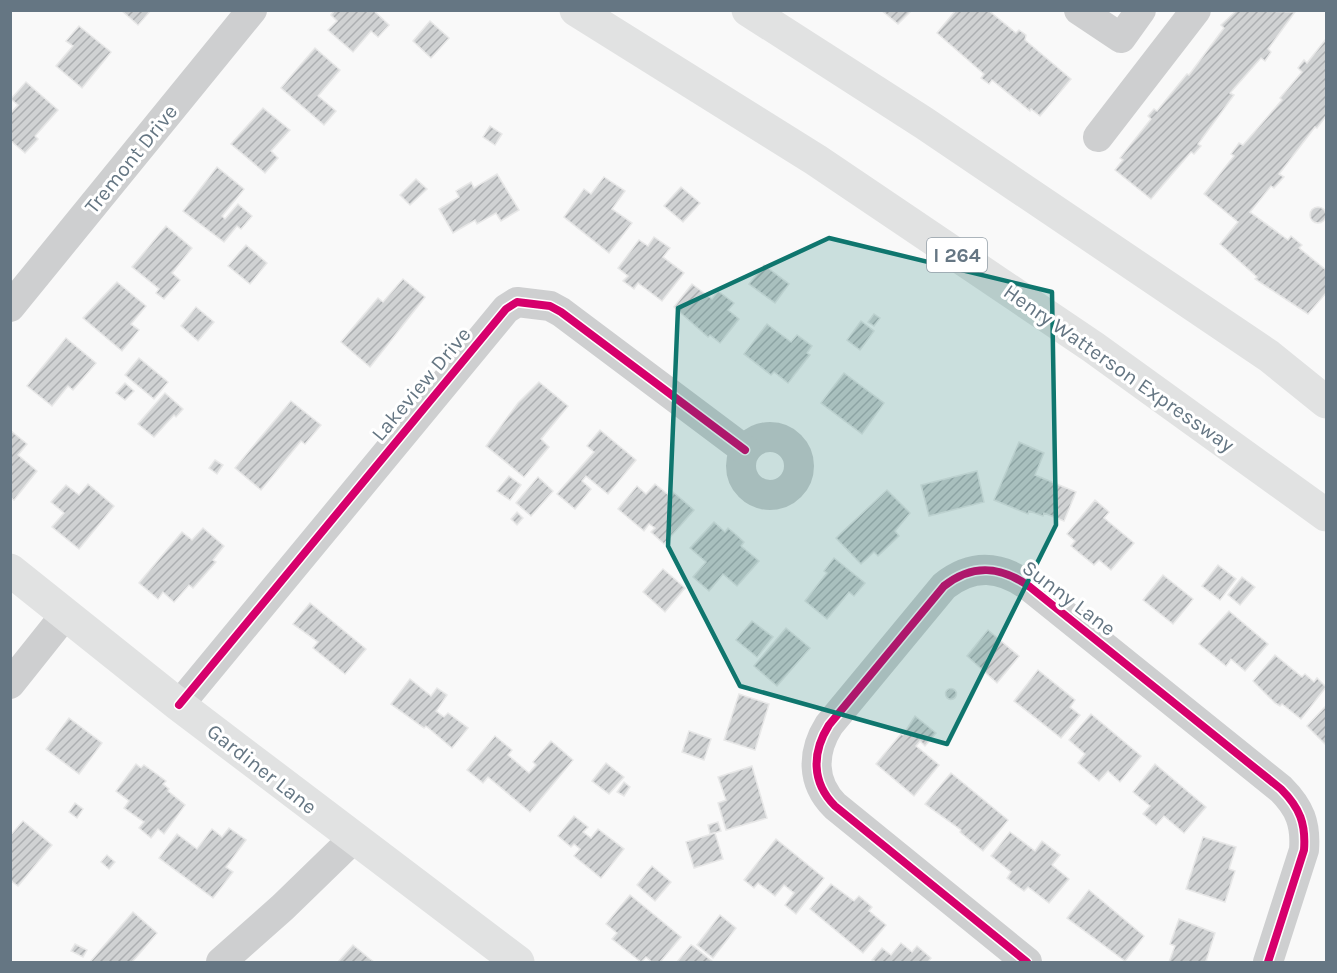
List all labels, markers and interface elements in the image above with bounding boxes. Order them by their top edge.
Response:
street label: Tremont Drive [80,100,182,218]
road number: I 264 [927,238,987,272]
street label: Henry Watterson Expressway [999,279,1239,457]
street label: Lakeview Drive [367,322,475,446]
street label: Sunny Lane [1018,555,1120,641]
street label: Gardiner Lane [203,719,321,819]

